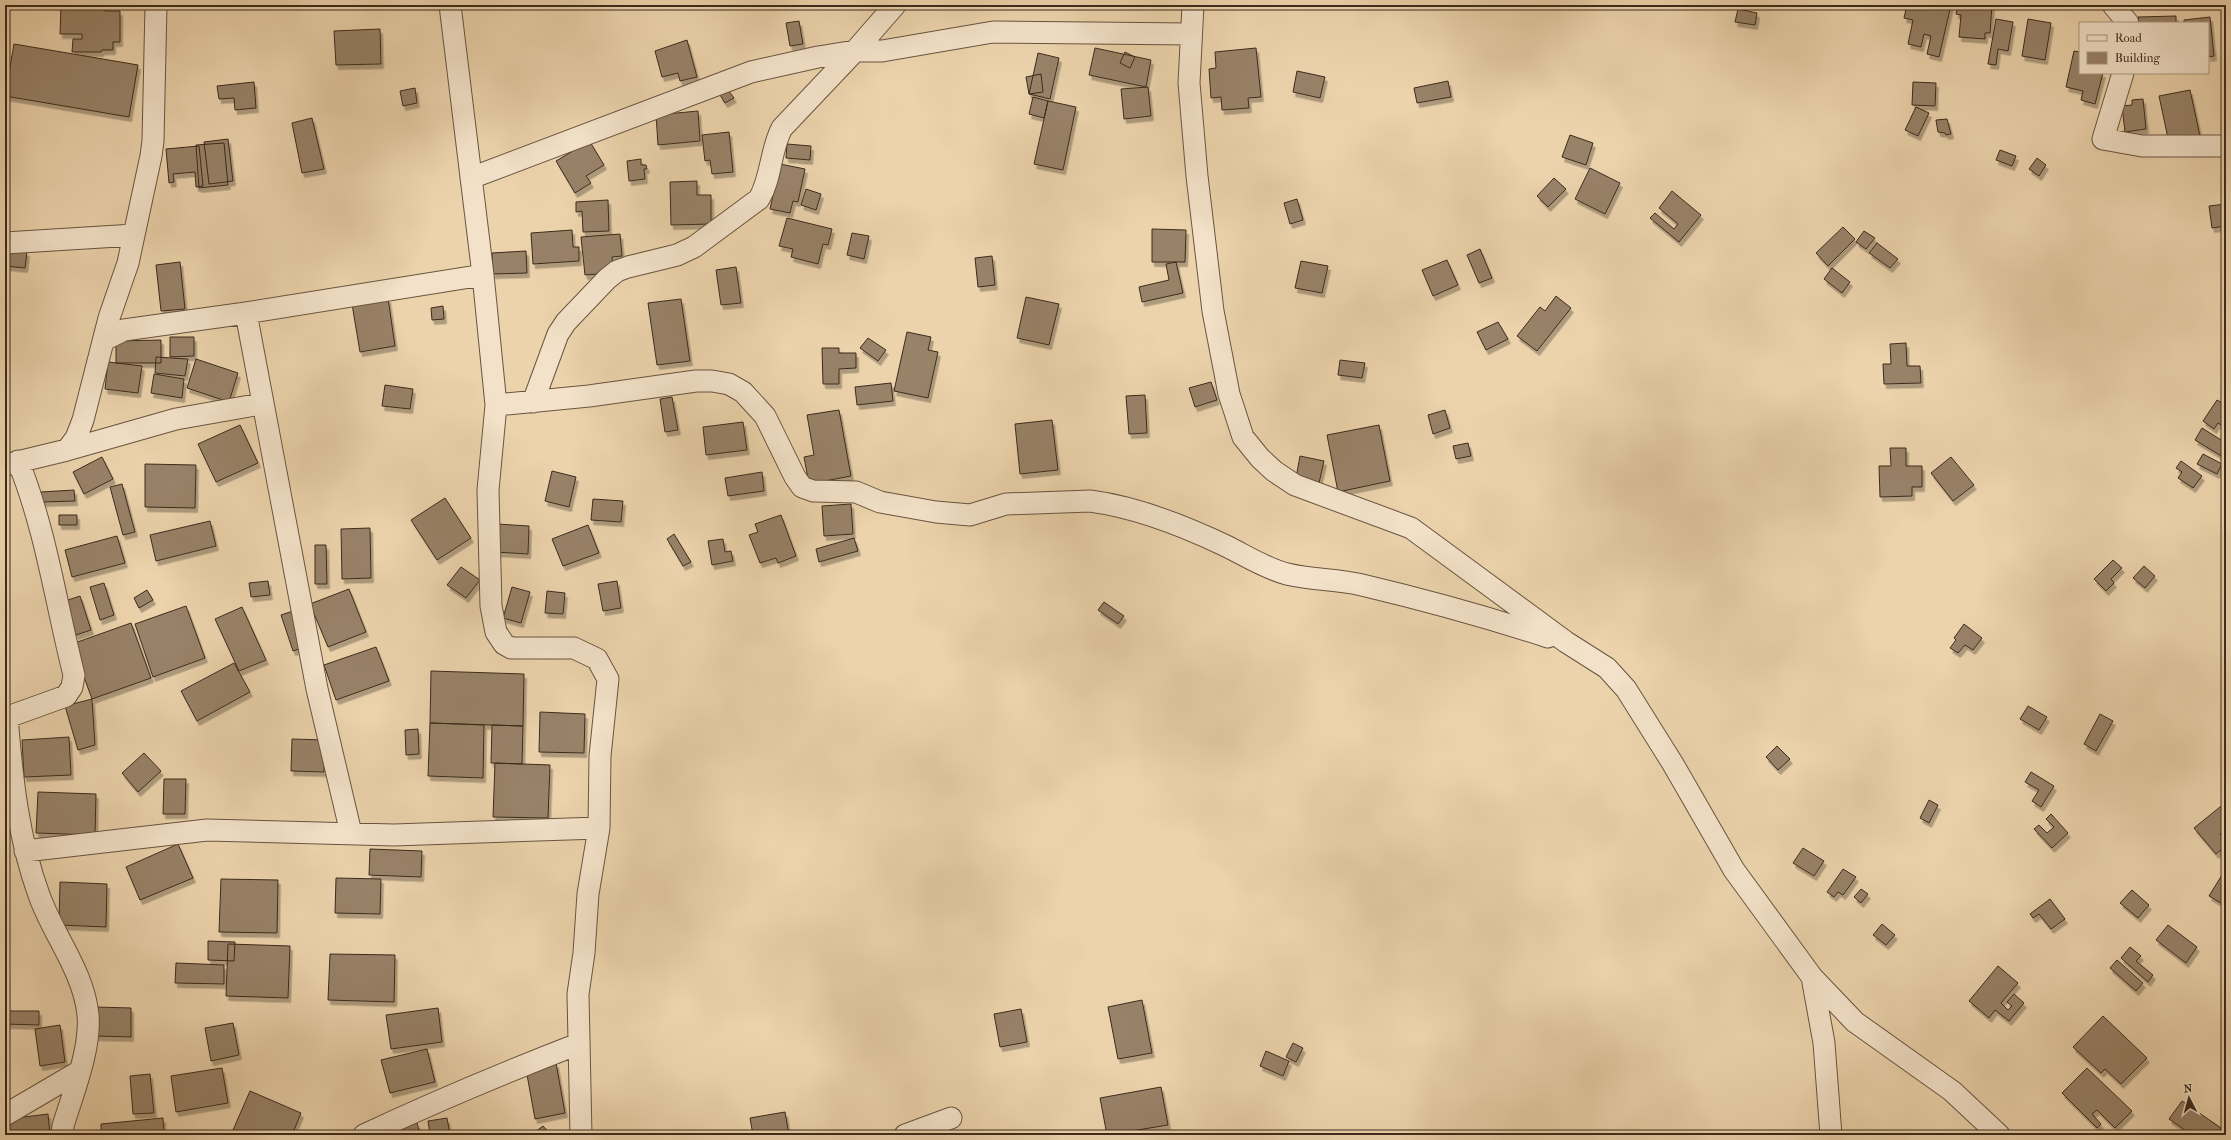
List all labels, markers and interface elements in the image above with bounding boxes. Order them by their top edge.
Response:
legend [2079,22,2209,74]
text: Road [2115,31,2142,45]
text: Building [2115,51,2160,65]
north arrow [2169,1078,2209,1118]
text: N [2183,1082,2193,1095]

